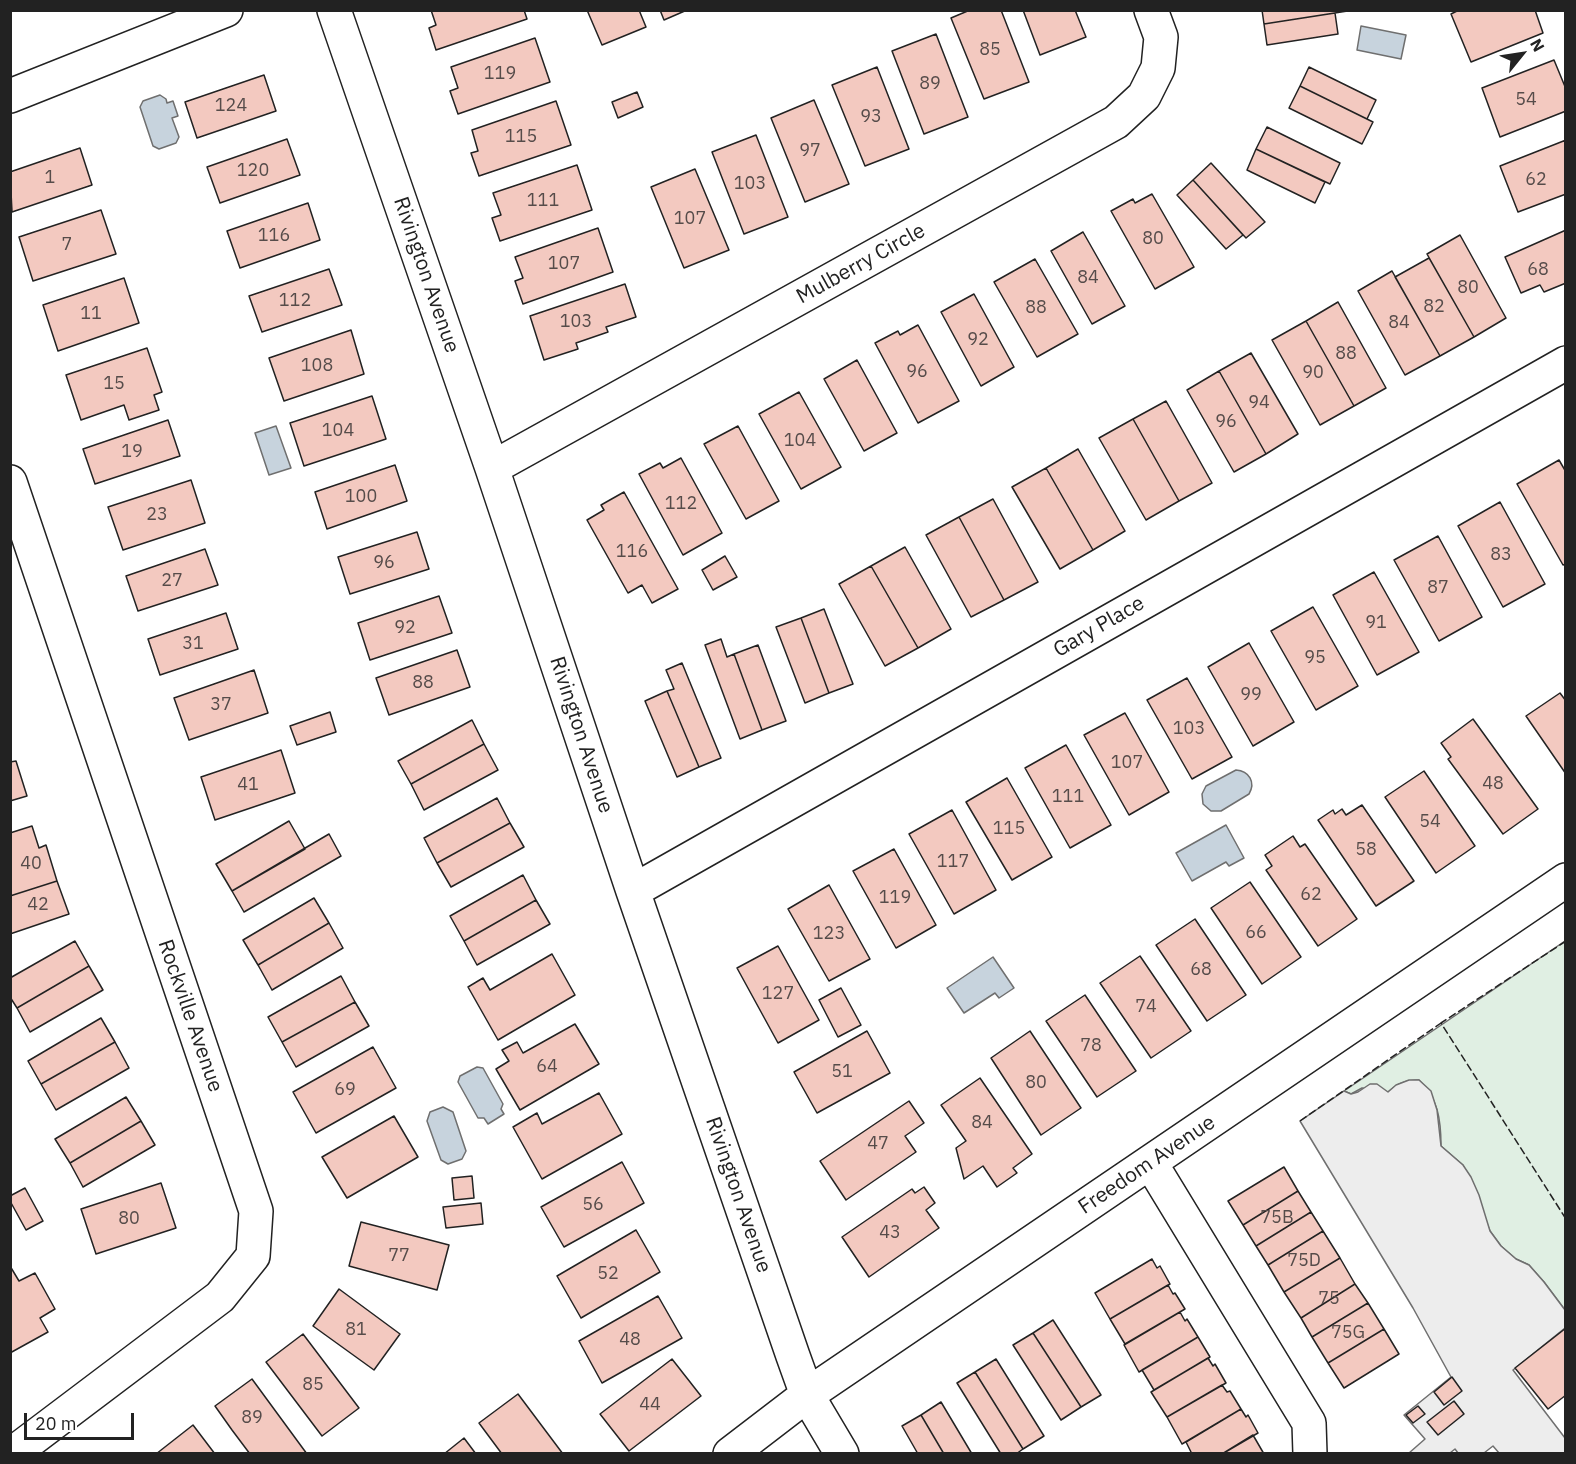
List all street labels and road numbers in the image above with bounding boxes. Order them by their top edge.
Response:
street label: Rivington Avenue [387,194,465,356]
street label: Mulberry Circle [792,218,930,310]
street label: Gary Place [1049,591,1149,663]
street label: Rivington Avenue [544,653,618,817]
street label: Rockville Avenue [152,936,228,1096]
street label: Freedom Avenue [1074,1110,1220,1220]
street label: Rivington Avenue [699,1114,777,1276]

